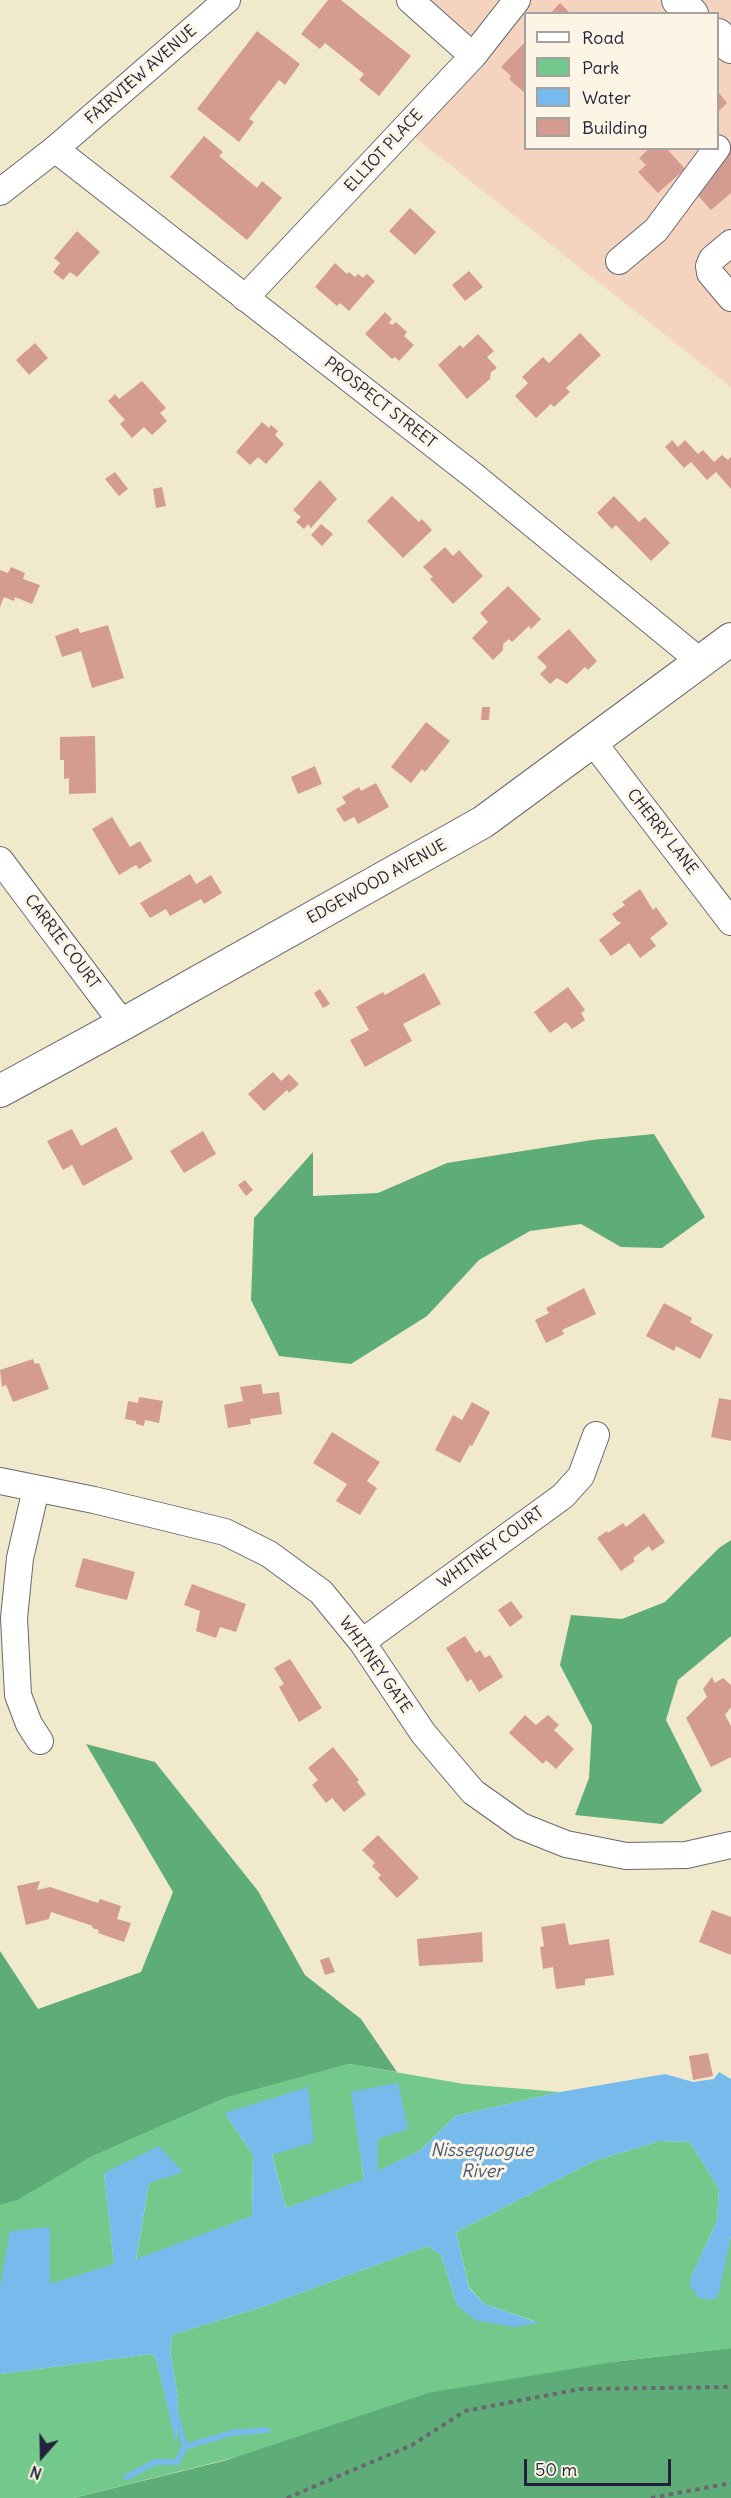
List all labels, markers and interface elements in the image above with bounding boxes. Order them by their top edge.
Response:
legend [524,12,719,150]
street label: FAIRVIEW AVENUE [81,21,201,129]
text: Road [582,26,624,49]
text: Park [582,56,619,79]
text: Water [582,86,631,109]
street label: ELLIOT PLACE [341,106,427,196]
text: Building [582,116,647,139]
street label: PROSPECT STREET [320,353,440,453]
street label: CHERRY LANE [623,785,701,879]
street label: EDGEWOOD AVENUE [304,836,450,928]
street label: CARRIE COURT [20,891,104,993]
street label: WHITNEY COURT [434,1503,548,1593]
street label: WHITNEY GATE [335,1613,415,1717]
water label: Nissequogue River [430,2140,534,2182]
north arrow [12,2426,72,2486]
scale bar [527,2447,674,2485]
text: 50 m [535,2458,577,2481]
text: N [27,2462,44,2484]

